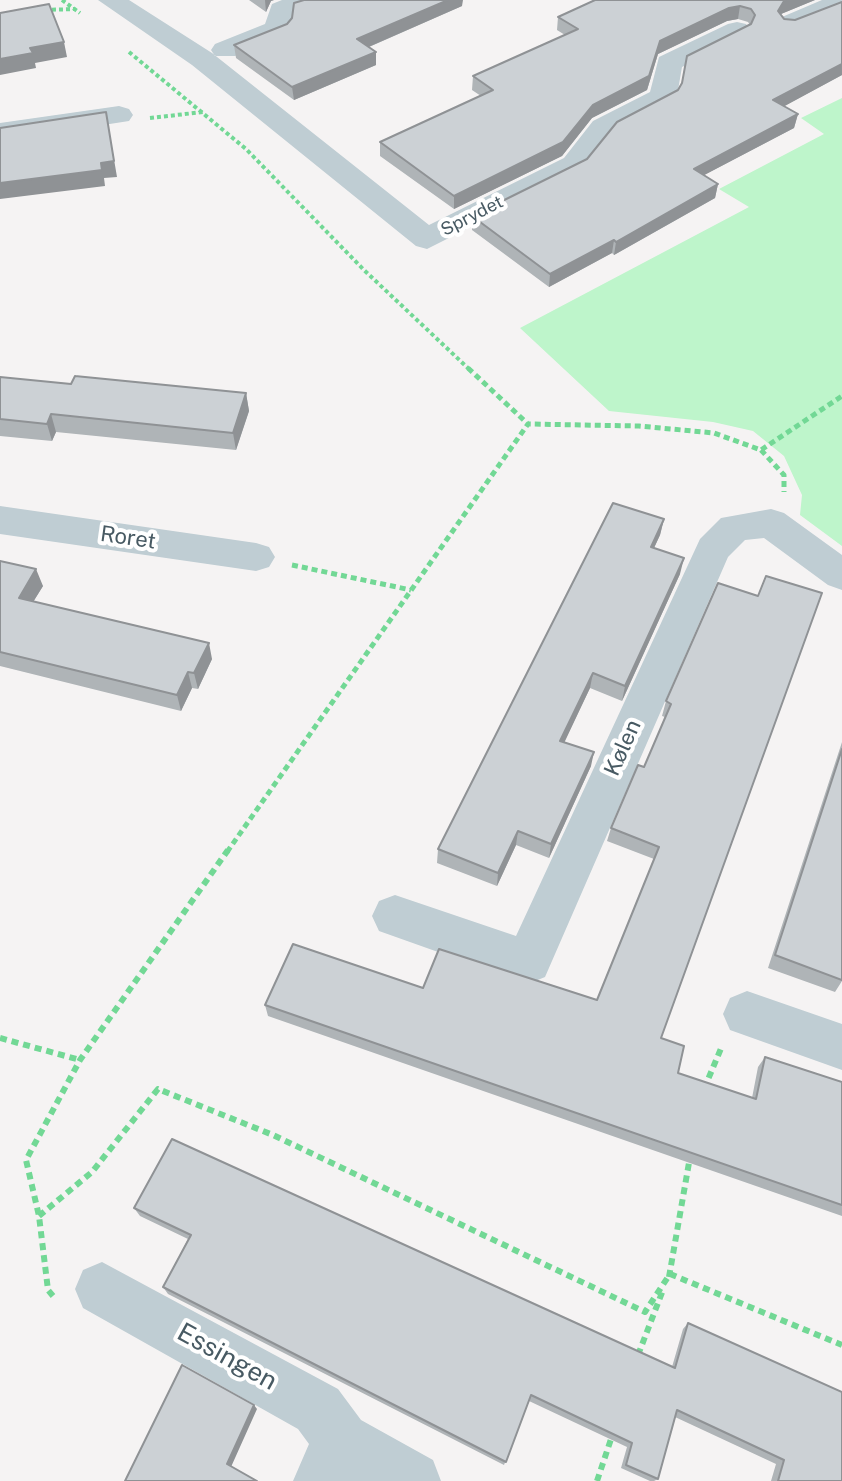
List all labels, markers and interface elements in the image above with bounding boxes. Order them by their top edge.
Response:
street label: Sprydet [437,191,507,241]
street label: Roret [98,521,158,555]
street label: Kølen [599,716,647,780]
street label: Essingen [172,1317,282,1397]

